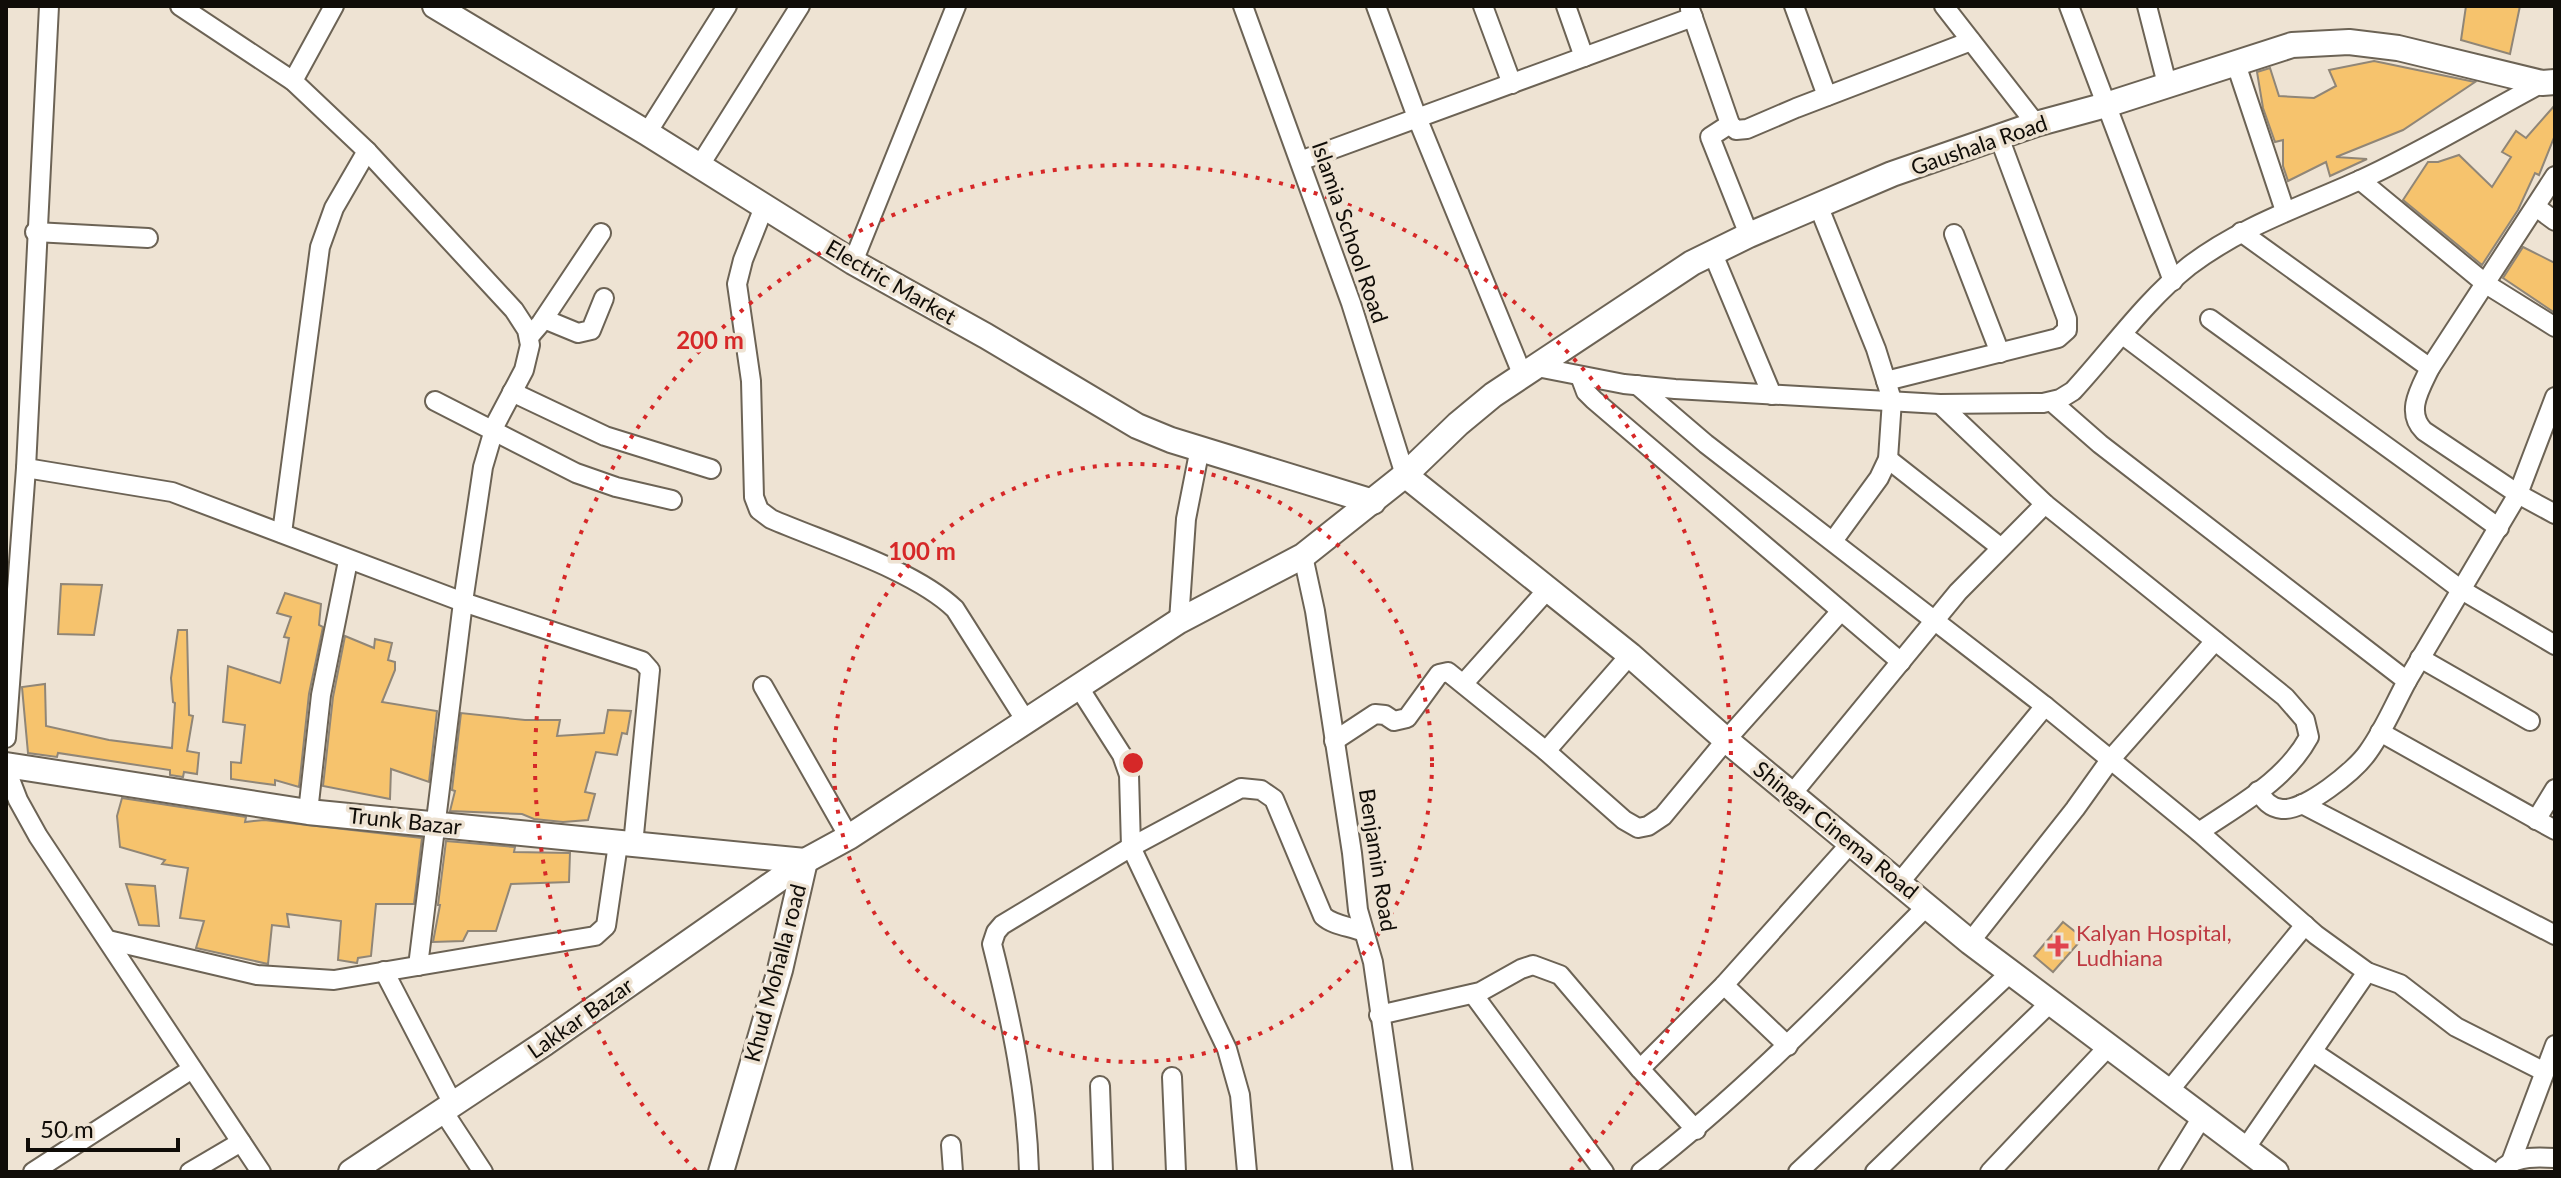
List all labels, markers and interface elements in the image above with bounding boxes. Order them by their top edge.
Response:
street label: Gaushala Road [1907,109,2051,180]
street label: Islamia School Road [1307,137,1394,326]
street label: Electric Market [821,233,961,330]
text: 200 m [676,325,744,354]
text: 100 m [888,536,956,565]
centre of rings [1119,749,1147,777]
street label: Shingar Cinema Road [1748,755,1924,904]
street label: Benjamin Road [1354,787,1403,933]
street label: Trunk Bazar [347,801,463,840]
street label: Khud Mohalla road [738,881,811,1065]
place label: Kalyan Hospital, Ludhiana [2076,919,2232,971]
marker: Kalyan Hospital, Ludhiana [2047,935,2069,957]
street label: Lakkar Bazar [522,971,638,1064]
scale bar [28,1102,178,1152]
text: 50 m [40,1114,94,1143]

